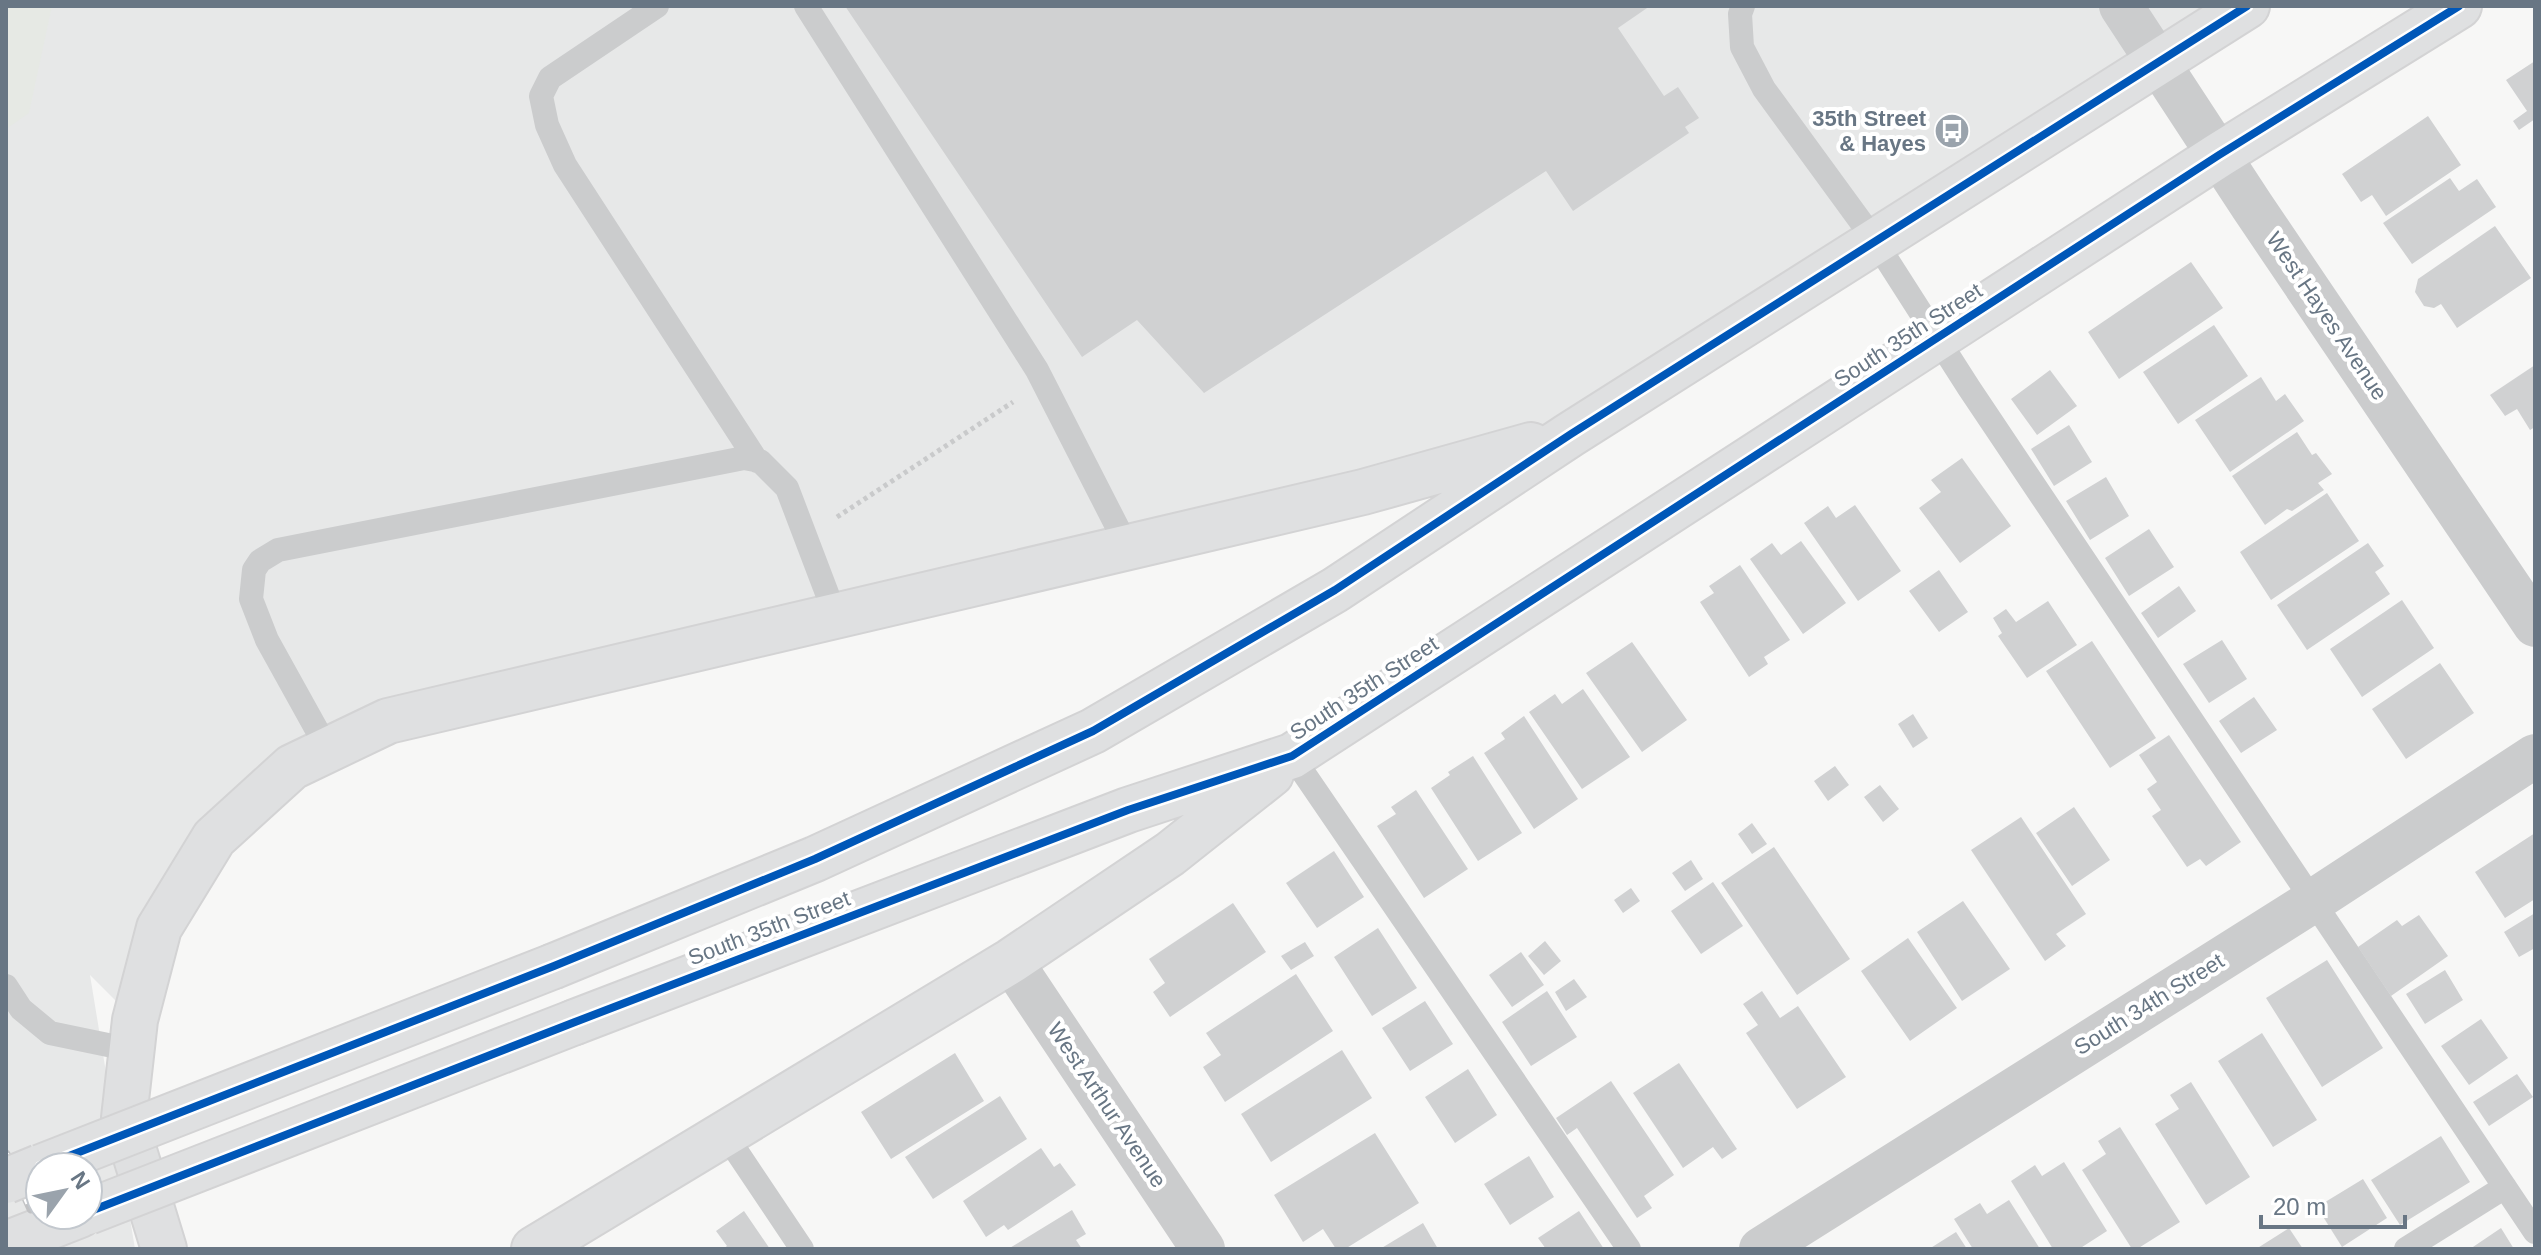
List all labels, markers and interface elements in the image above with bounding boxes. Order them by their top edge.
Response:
place label: 35th Street & Hayes [1812,106,1927,156]
bus stop icon: 35th Street & Hayes [1933,112,1971,150]
street label: West Hayes Avenue [2261,227,2393,405]
street label: South 35th Street [1829,278,1987,392]
street label: South 35th Street [1285,631,1443,745]
street label: South 35th Street [685,886,853,970]
street label: South 34th Street [2070,948,2228,1060]
street label: West Arthur Avenue [1042,1018,1172,1192]
north arrow [24,1151,104,1231]
text: N [66,1167,95,1194]
scale bar [2261,1179,2405,1229]
text: 20 m [2273,1193,2326,1220]

